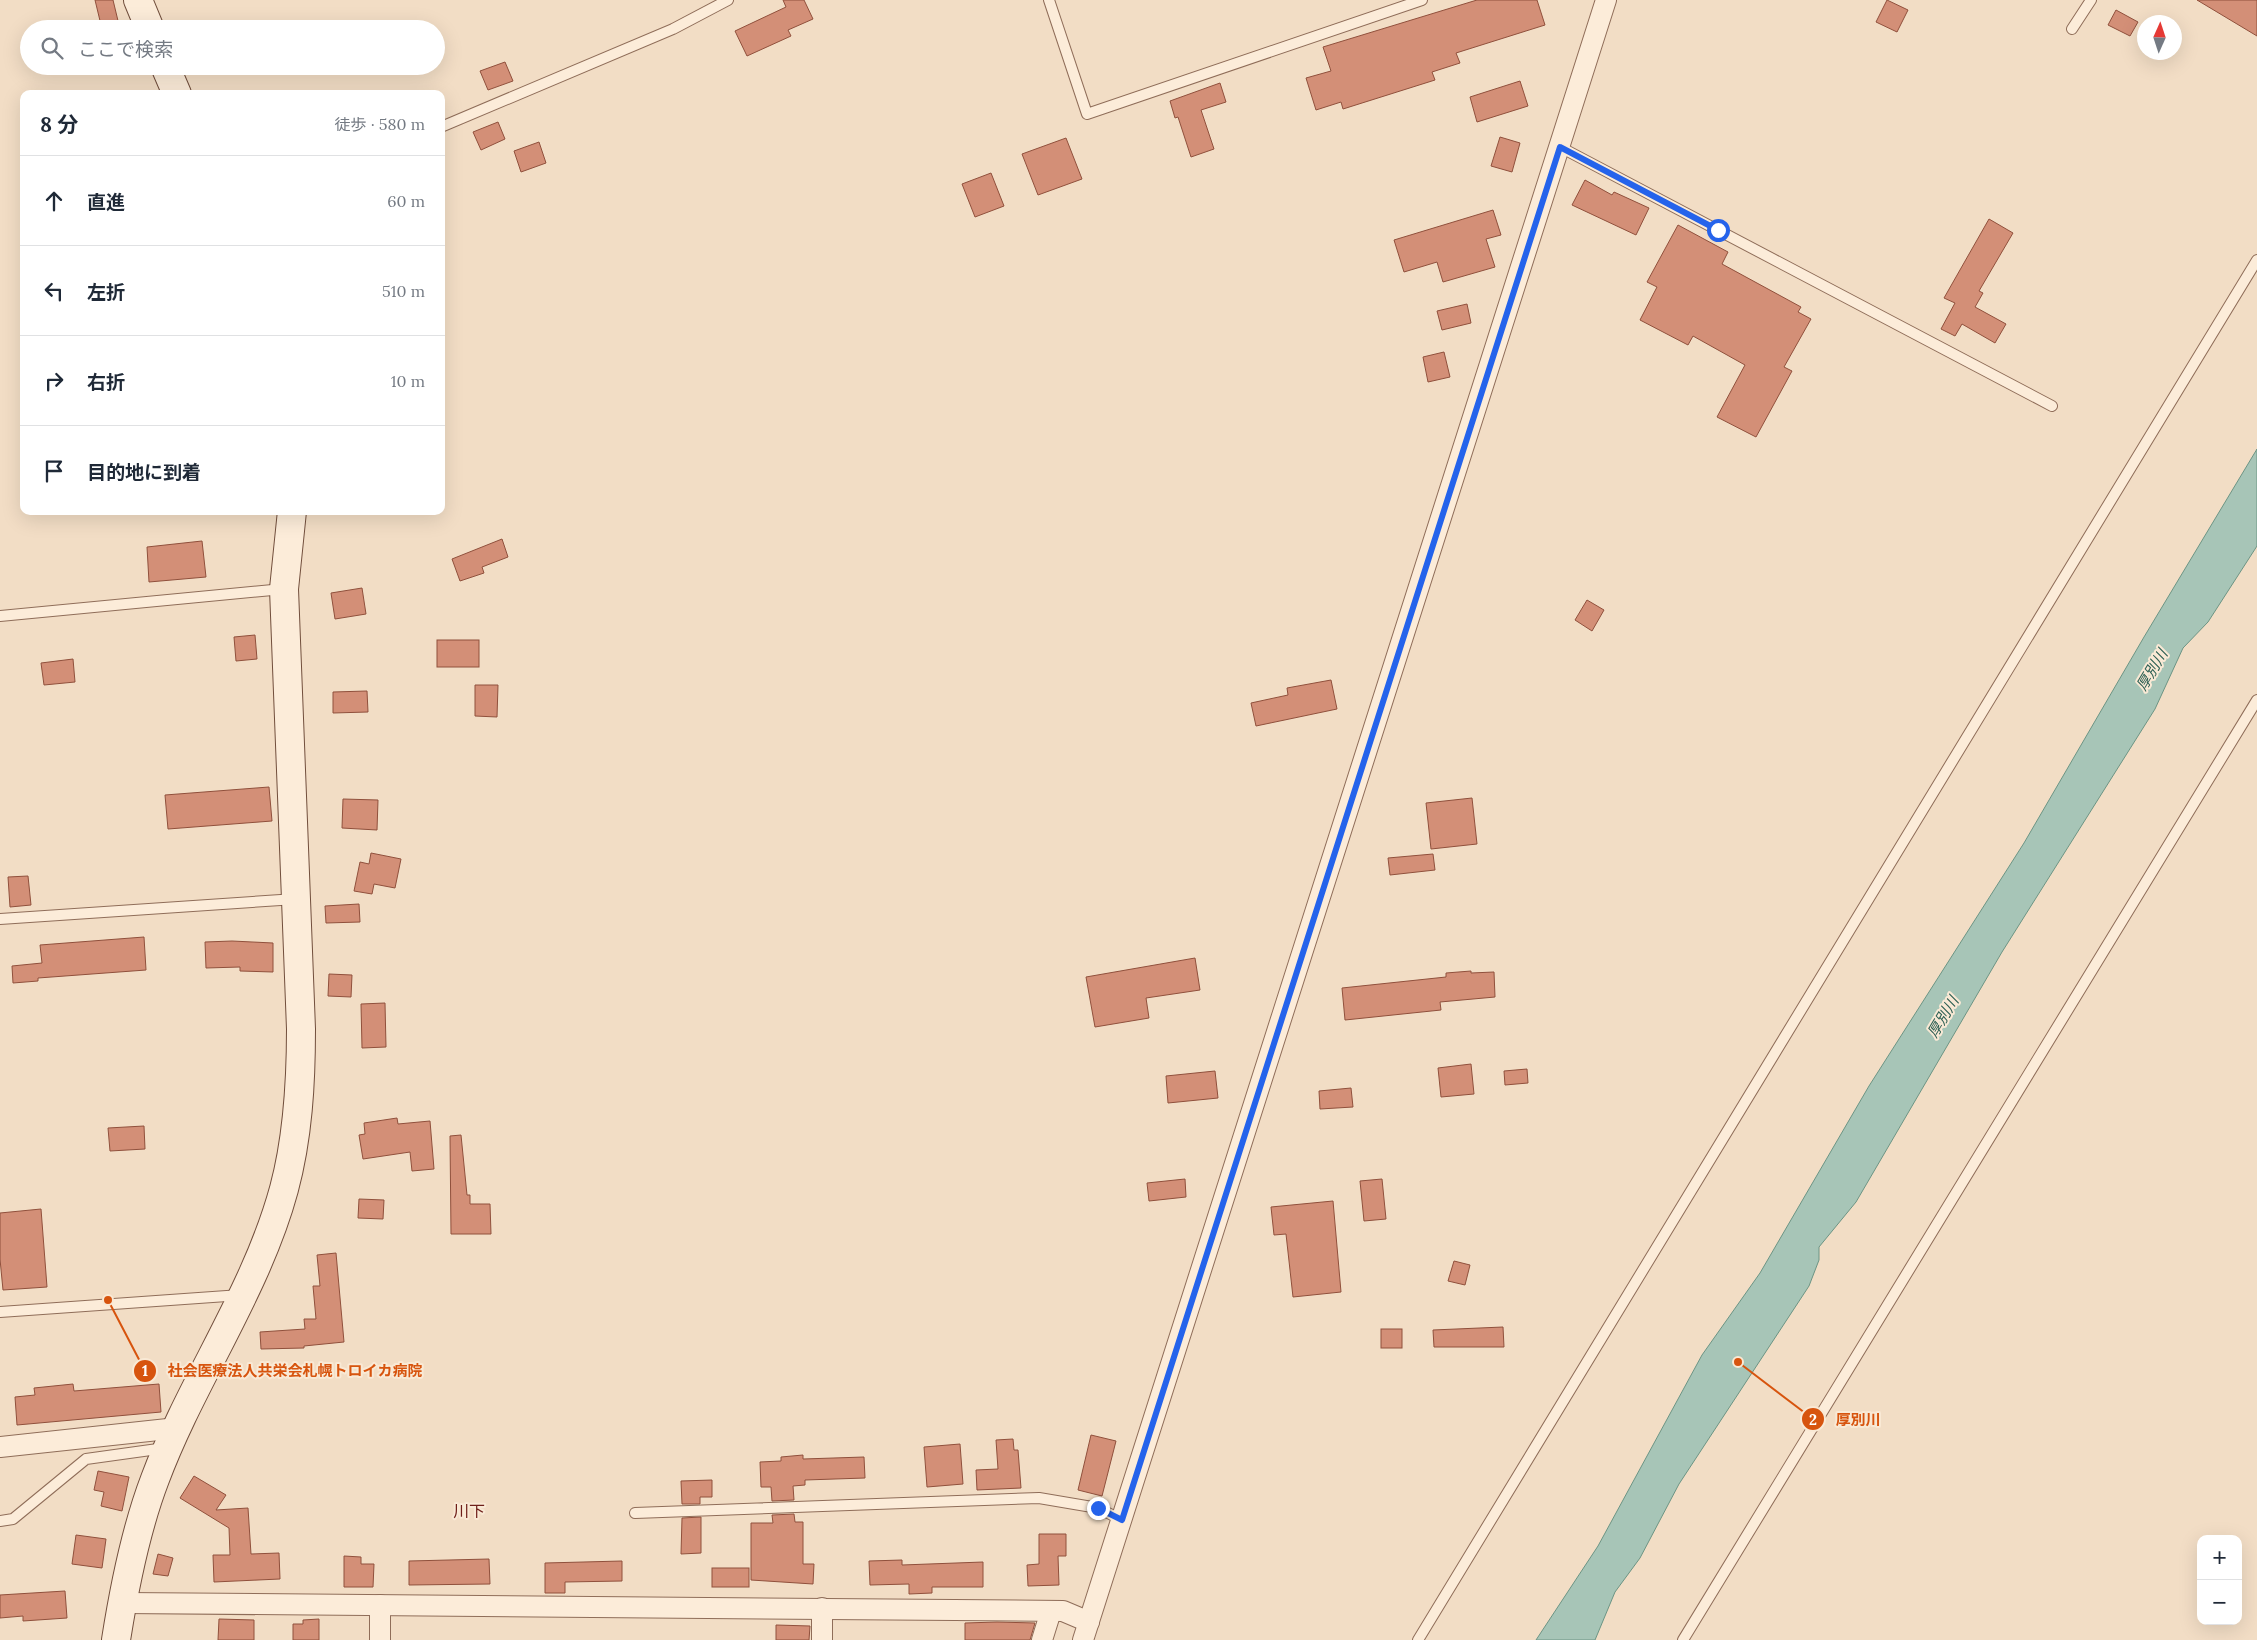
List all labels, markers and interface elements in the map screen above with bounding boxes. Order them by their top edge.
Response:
north arrow [2137,15,2182,60]
search box [20,20,445,75]
icon: search [38,34,66,62]
text: ここで検索 [78,37,173,61]
text: 8 分 [40,111,79,138]
text: 徒歩 · 580 m [334,114,425,134]
icon: ahead [40,187,68,215]
text: 直進 [87,190,125,214]
text: 60 m [387,191,425,211]
route start [1707,219,1730,242]
icon: left [40,277,68,305]
text: 左折 [87,280,125,304]
text: 510 m [382,281,425,301]
icon: right [40,367,68,395]
text: 右折 [87,370,125,394]
text: 10 m [391,371,425,391]
icon: arrive [40,457,68,485]
text: 目的地に到着 [87,460,201,484]
water label: 厚別川 [2132,644,2172,694]
water label: 厚別川 [1923,991,1963,1041]
callout: 社会医療法人共栄会札幌トロイカ病院 [132,1356,432,1386]
text: 1 [142,1361,148,1380]
text: 社会医療法人共栄会札幌トロイカ病院 [167,1361,423,1380]
callout: 厚別川 [1801,1404,1891,1434]
text: 2 [1809,1410,1817,1429]
text: 厚別川 [1835,1410,1881,1429]
route end [1087,1497,1110,1520]
district label: 川下 [453,1501,485,1521]
map controls [2197,1535,2242,1625]
button: + [2197,1535,2242,1580]
button: − [2197,1580,2242,1625]

